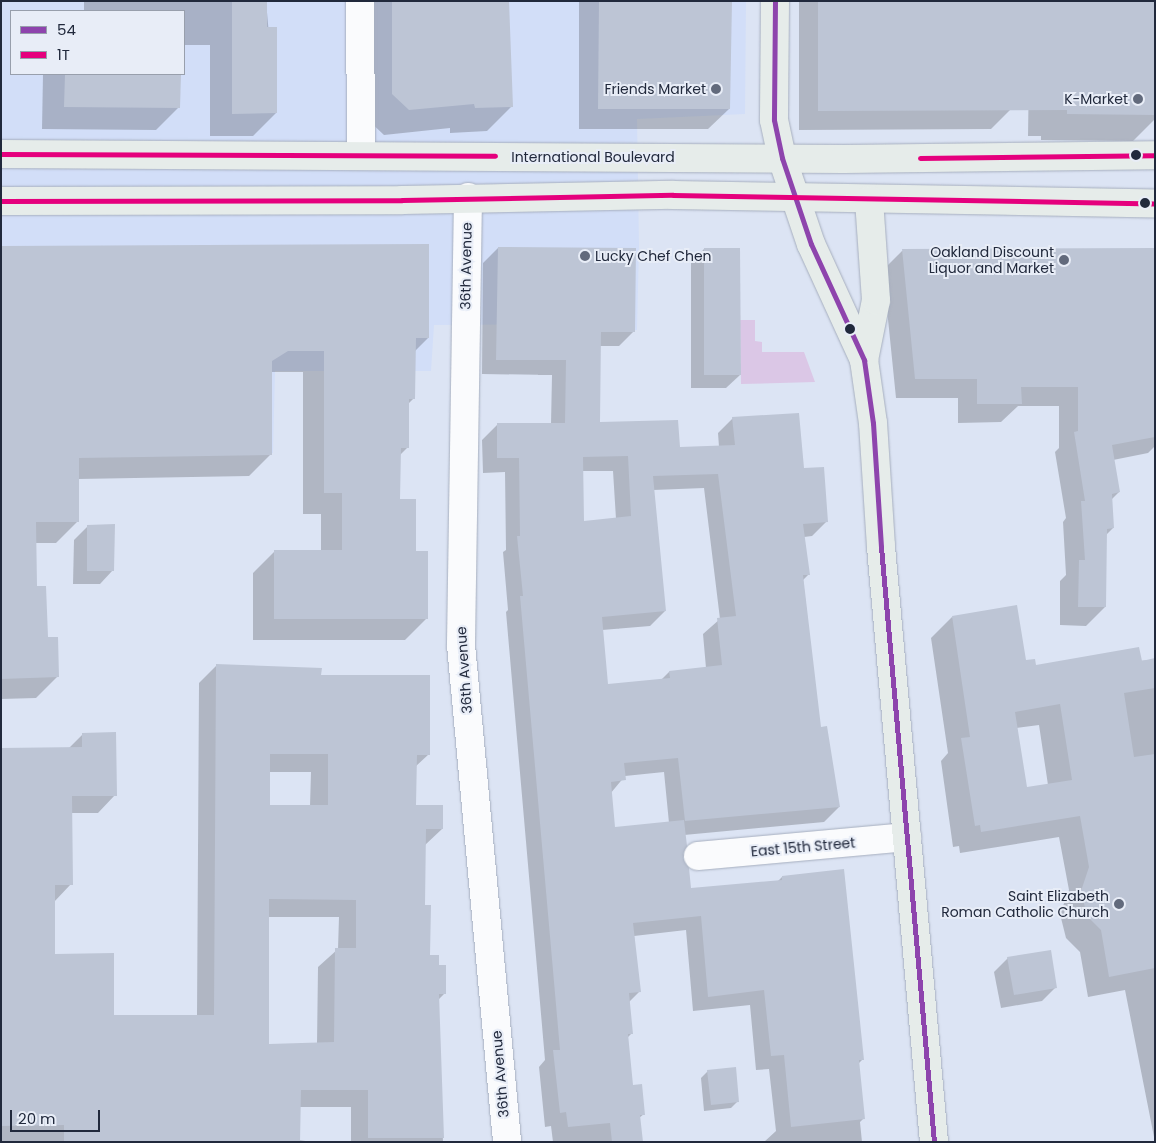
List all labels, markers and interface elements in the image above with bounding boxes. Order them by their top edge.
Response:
legend [10,10,185,75]
text: 54 [57,19,76,40]
text: 1T [57,44,70,65]
place label: Friends Market [604,81,706,97]
marker: Friends Market [710,83,722,95]
place label: K-Market [1064,91,1128,107]
marker: K-Market [1132,93,1144,105]
street label: International Boulevard [511,149,675,165]
unlabelled marker [1131,150,1141,160]
unlabelled marker [1140,198,1150,208]
street label: 36th Avenue [457,222,475,310]
place label: Oakland Discount Liquor and Market [929,244,1054,276]
place label: Lucky Chef Chen [595,248,712,264]
marker: Lucky Chef Chen [579,250,591,262]
marker: Oakland Discount Liquor and Market [1058,254,1070,266]
unlabelled marker [845,324,855,334]
street label: 36th Avenue [453,626,475,714]
street label: East 15th Street [750,834,856,860]
place label: Saint Elizabeth Roman Catholic Church [941,888,1109,920]
marker: Saint Elizabeth Roman Catholic Church [1113,898,1125,910]
street label: 36th Avenue [488,1030,512,1118]
scale bar [12,1100,102,1132]
text: 20 m [18,1108,56,1129]

